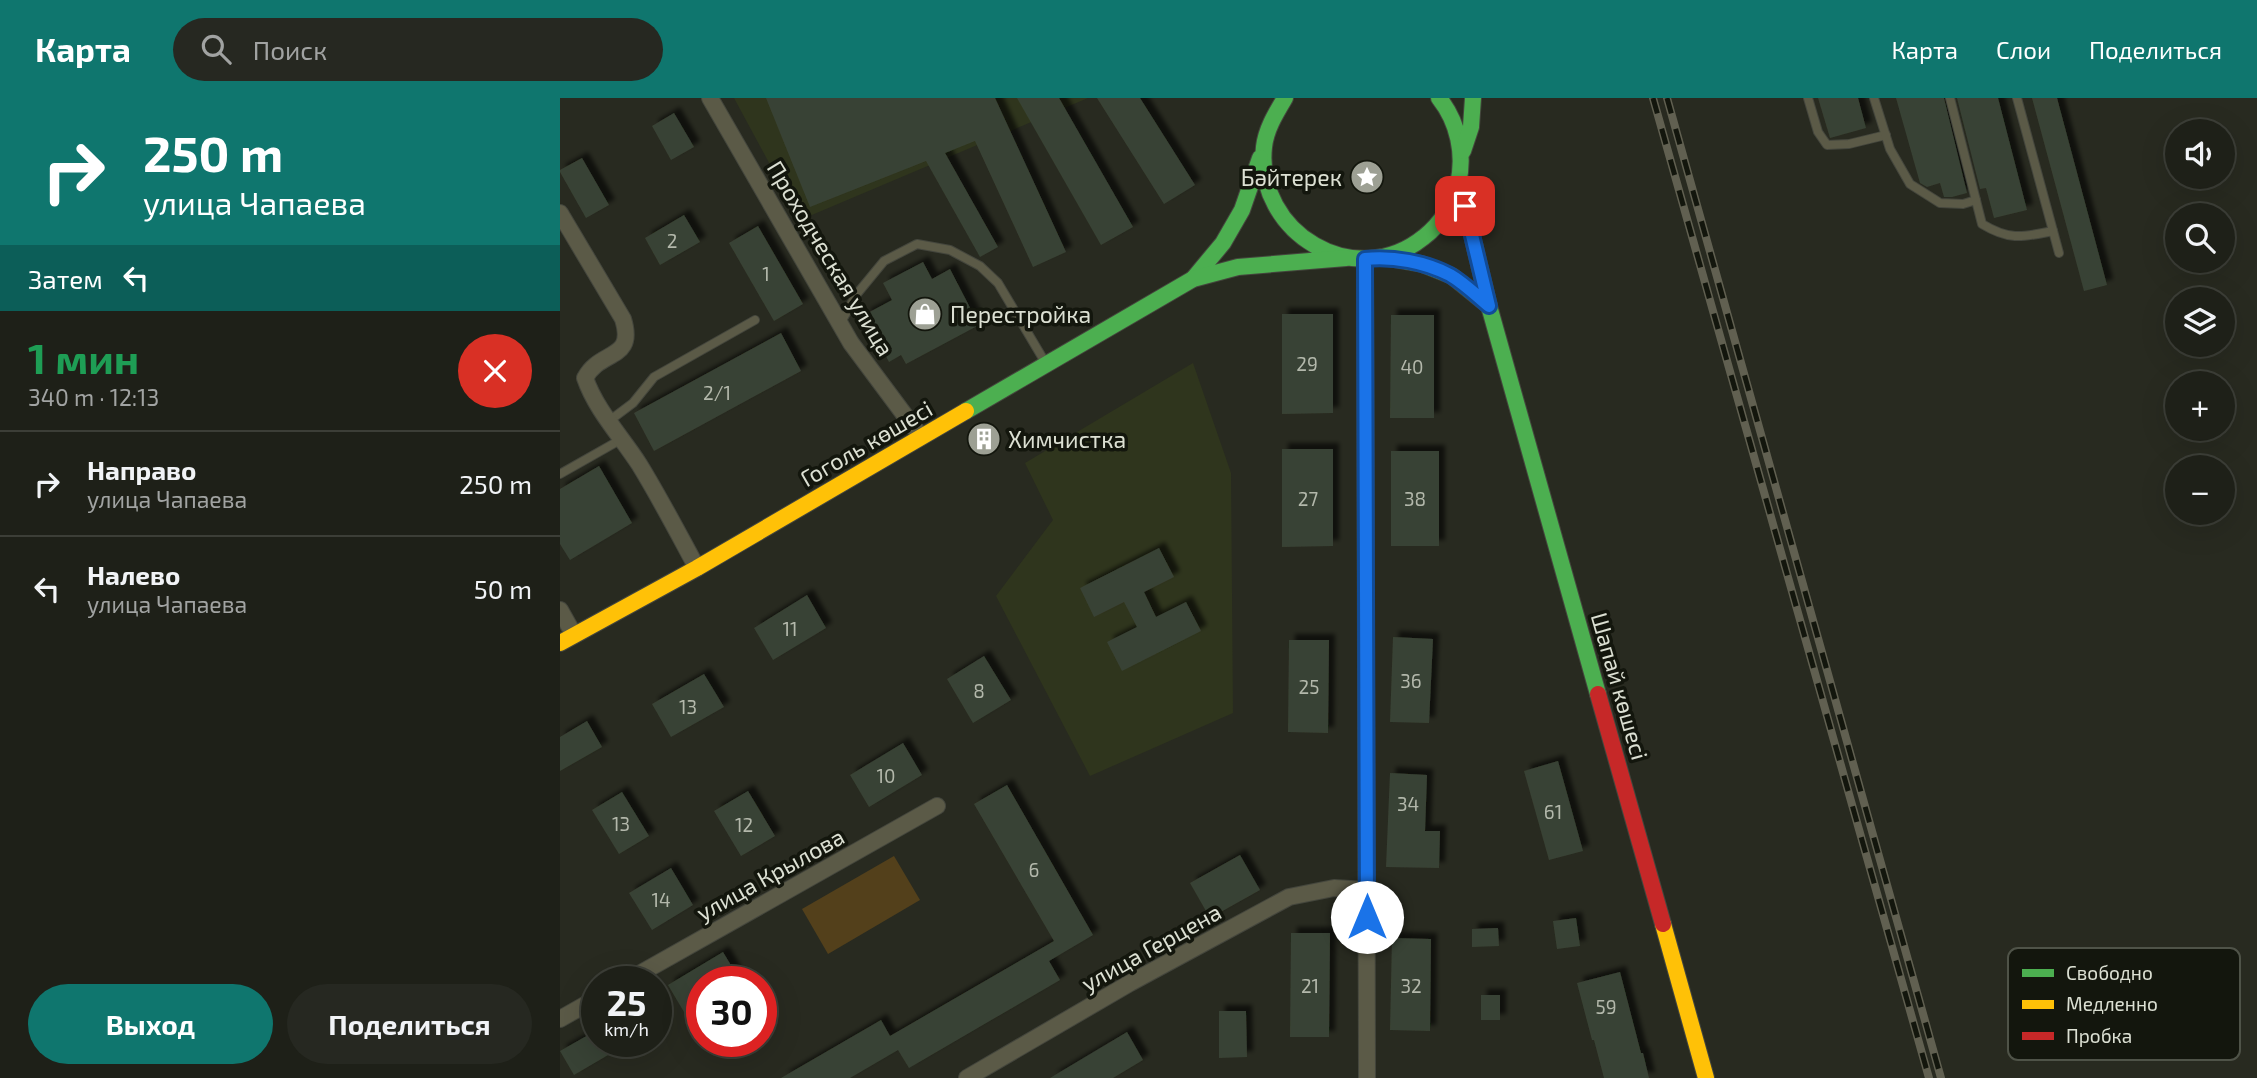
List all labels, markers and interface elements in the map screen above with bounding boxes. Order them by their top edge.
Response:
search box [173,18,663,81]
text: Карта [35,29,131,69]
icon: search [197,30,235,68]
text: Поиск [253,34,327,65]
text: Карта [1891,35,1958,64]
text: Слои [1996,35,2051,64]
text: Поделиться [2089,35,2222,64]
map controls [2165,119,2235,525]
button: sound [2165,119,2235,189]
text: 250 m [143,123,283,182]
icon: right [28,126,119,217]
street label: Проходческая улица [761,155,900,361]
place icon: Бәйтерек [1348,158,1386,196]
place label: Бәйтерек [1241,163,1342,191]
pin [1435,176,1495,236]
text: улица Чапаева [143,183,366,221]
icon: arrive [1446,187,1484,225]
button: search [2165,203,2235,273]
house number: 2 [667,229,677,252]
icon: left [117,259,155,297]
house number: 1 [762,262,770,285]
text: Затем [28,263,103,294]
button: layers [2165,287,2235,357]
shop icon: Перестройка [906,295,944,333]
place label: Перестройка [950,300,1091,328]
text: 1 мин [28,332,139,382]
button: close [458,334,532,408]
house number: 29 [1296,352,1318,375]
house number: 40 [1400,355,1424,378]
button: + [2165,371,2235,441]
house number: 2/1 [703,381,731,404]
text: 340 m · 12:13 [28,383,159,411]
street label: Гоголь көшесі [795,394,937,492]
building icon: Химчистка [965,420,1003,458]
place label: Химчистка [1008,425,1126,453]
text: Направо [87,454,196,485]
button: − [2165,455,2235,525]
icon: right [28,465,66,503]
text: 250 m [459,468,532,499]
text: улица Чапаева [87,485,247,513]
house number: 27 [1298,487,1318,510]
house number: 38 [1404,487,1426,510]
text: Налево [87,559,180,590]
icon: left [28,570,66,608]
text: 50 m [474,573,532,604]
text: улица Чапаева [87,590,247,618]
street label: Шапай көшесі [1586,609,1654,763]
house number: 11 [782,617,798,640]
house number: 36 [1400,669,1422,692]
house number: 25 [1299,675,1319,698]
house number: 8 [973,679,985,702]
house number: 13 [679,695,697,718]
house number: 10 [876,764,896,787]
house number: 34 [1397,792,1419,815]
house number: 61 [1544,800,1562,823]
house number: 13 [612,812,630,835]
house number: 12 [735,813,753,836]
street label: улица Крылова [691,822,849,927]
house number: 6 [1029,858,1039,881]
position arrow [1330,880,1404,954]
house number: 14 [651,888,671,911]
street label: улица Герцена [1076,897,1226,998]
legend [2008,948,2240,1060]
text: Свободно [2066,961,2153,984]
speed limit sign: 30 [686,966,777,1057]
house number: 21 [1301,974,1319,997]
house number: 32 [1400,974,1422,997]
text: 25 [607,981,646,1023]
button: Выход [28,984,273,1064]
button: Поделиться [287,984,532,1064]
text: Медленно [2066,992,2158,1015]
house number: 59 [1595,995,1617,1018]
text: km/h [604,1018,649,1040]
text: Пробка [2066,1024,2132,1047]

